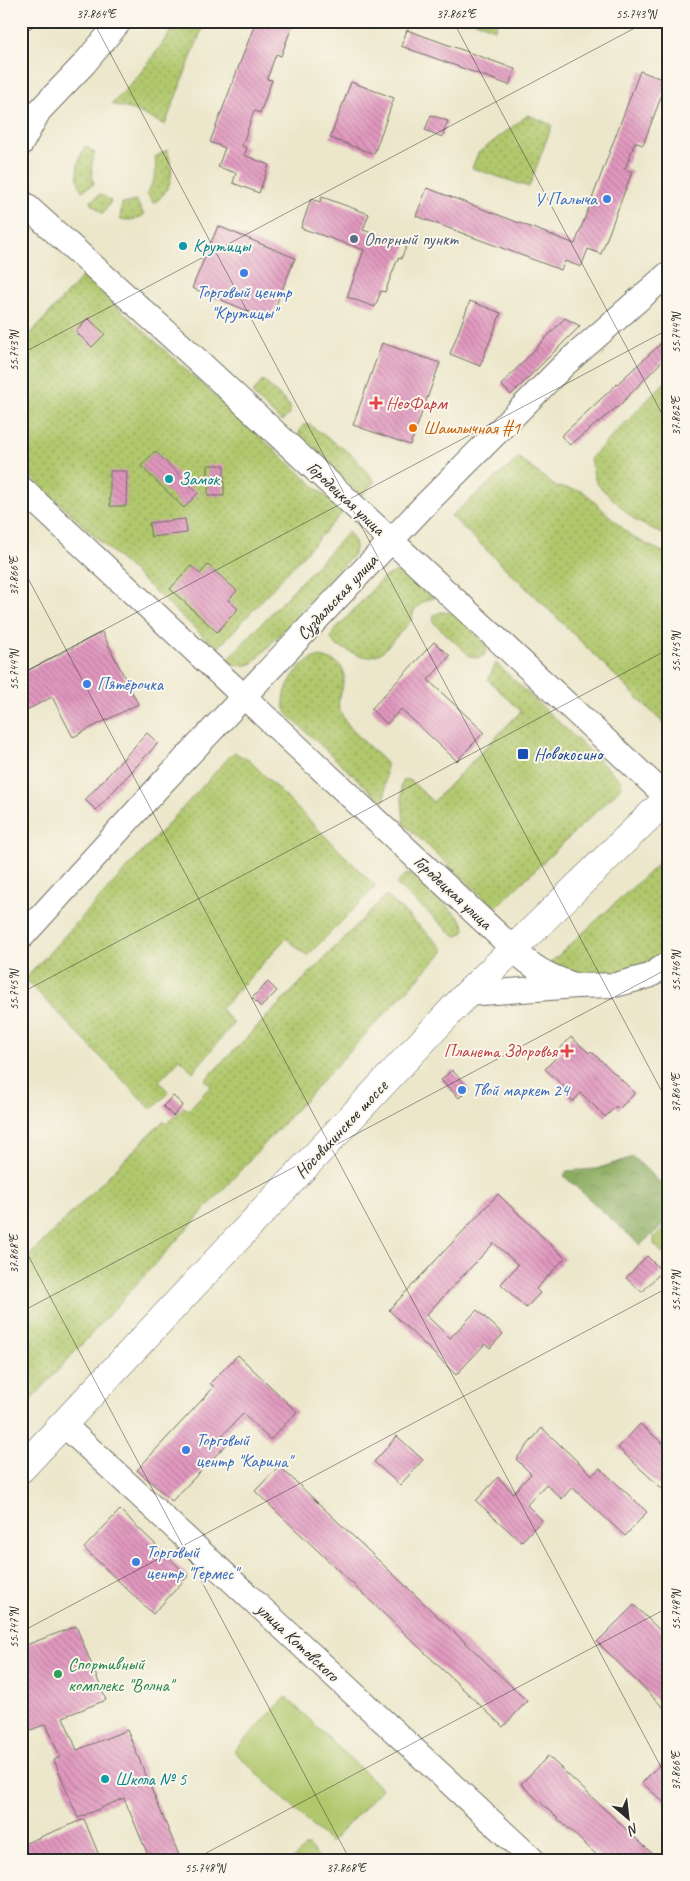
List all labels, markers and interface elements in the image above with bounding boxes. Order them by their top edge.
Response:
text: 37.864°E [76,6,117,22]
text: 37.862°E [436,6,477,22]
text: 55.743°N [616,6,658,22]
place label: У Палыча [534,188,598,210]
marker: У Палыча [601,193,613,205]
place label: Опорный пункт [364,228,460,250]
marker: Опорный пункт [348,233,360,245]
place label: Крутицы [193,235,252,257]
marker: Крутицы [177,240,189,252]
marker: Торговый центр "Крутицы" [238,267,250,279]
place label: Торговый центр "Крутицы" [196,281,293,324]
text: 55.744°N [668,311,684,353]
text: 55.743°N [6,329,22,371]
place label: НеоФарм [386,392,448,414]
text: 37.862°E [668,395,684,436]
marker: НеоФарм [370,397,382,409]
place label: Шашлычная #1 [423,417,521,439]
marker: Шашлычная #1 [407,422,419,434]
street label: Городецкая улица [302,456,391,541]
place label: Замок [179,468,220,490]
marker: Замок [163,473,175,485]
street label: Суздальская улица [292,549,384,645]
text: 37.866°E [6,555,22,596]
text: 55.745°N [668,630,684,672]
text: 55.744°N [6,648,22,690]
place label: Пятёрочка [97,673,165,695]
marker: Пятёрочка [81,678,93,690]
place label: Новокосино [534,743,604,765]
marker: Новокосино [516,747,530,761]
street label: Городецкая улица [409,850,498,935]
text: 55.746°N [668,949,684,991]
text: 55.745°N [6,968,22,1010]
place label: Планета Здоровья [444,1040,559,1062]
marker: Планета Здоровья [561,1045,573,1057]
text: 37.864°E [668,1072,684,1113]
street label: Носовихинское шоссе [290,1074,393,1183]
place label: Твой маркет 24 [472,1079,571,1101]
marker: Твой маркет 24 [456,1084,468,1096]
text: 37.868°E [6,1233,22,1274]
text: 55.747°N [668,1269,684,1311]
place label: Торговый центр "Карина" [196,1429,295,1472]
marker: Торговый центр "Карина" [180,1444,192,1456]
place label: Торговый центр "Гермес" [146,1541,241,1584]
marker: Торговый центр "Гермес" [130,1556,142,1568]
text: 55.748°N [668,1588,684,1630]
street label: улица Котовского [251,1597,345,1687]
text: 55.747°N [6,1606,22,1648]
place label: Спортивный комплекс "Волна" [68,1653,177,1696]
marker: Спортивный комплекс "Волна" [52,1668,64,1680]
text: 37.866°E [668,1750,684,1791]
place label: Школа № 5 [115,1768,187,1790]
marker: Школа № 5 [99,1773,111,1785]
north arrow [602,1794,652,1844]
text: N [624,1819,642,1840]
text: 55.748°N [185,1860,227,1876]
text: 37.868°E [326,1860,367,1876]

